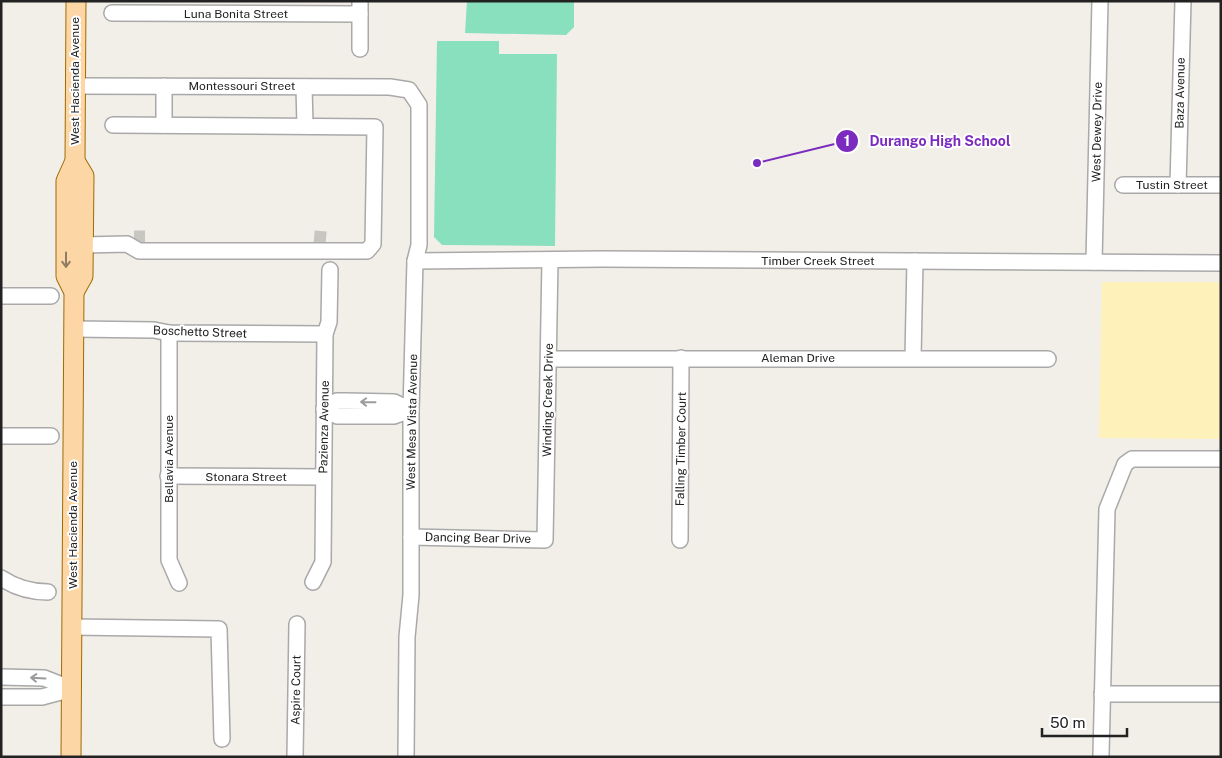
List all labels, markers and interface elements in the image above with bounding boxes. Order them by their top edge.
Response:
street label: Luna Bonita Street [184,7,289,21]
street label: West Hacienda Avenue [68,17,82,145]
street label: Baza Avenue [1172,57,1188,129]
street label: Montessouri Street [189,79,296,93]
street label: West Dewey Drive [1089,82,1105,182]
callout: Durango High School [835,126,1021,155]
text: 1 [844,132,850,149]
text: Durango High School [869,133,1011,149]
street label: Tustin Street [1136,178,1208,192]
one-way arrow [61,252,71,268]
street label: Timber Creek Street [761,254,875,268]
street label: Boschetto Street [153,323,248,341]
street label: Winding Creek Drive [540,343,556,457]
street label: Aleman Drive [761,351,835,365]
street label: West Mesa Vista Avenue [404,354,420,490]
street label: Pazienza Avenue [316,380,332,474]
street label: Falling Timber Court [673,391,689,506]
one-way arrow [360,397,376,407]
street label: Bellavia Avenue [162,415,176,503]
street label: West Hacienda Avenue [66,461,80,589]
street label: Stonara Street [205,470,287,484]
street label: Dancing Bear Drive [425,530,532,546]
street label: Aspire Court [288,655,304,725]
one-way arrow [30,673,46,682]
scale bar [1042,706,1127,738]
text: 50 m [1050,714,1085,731]

